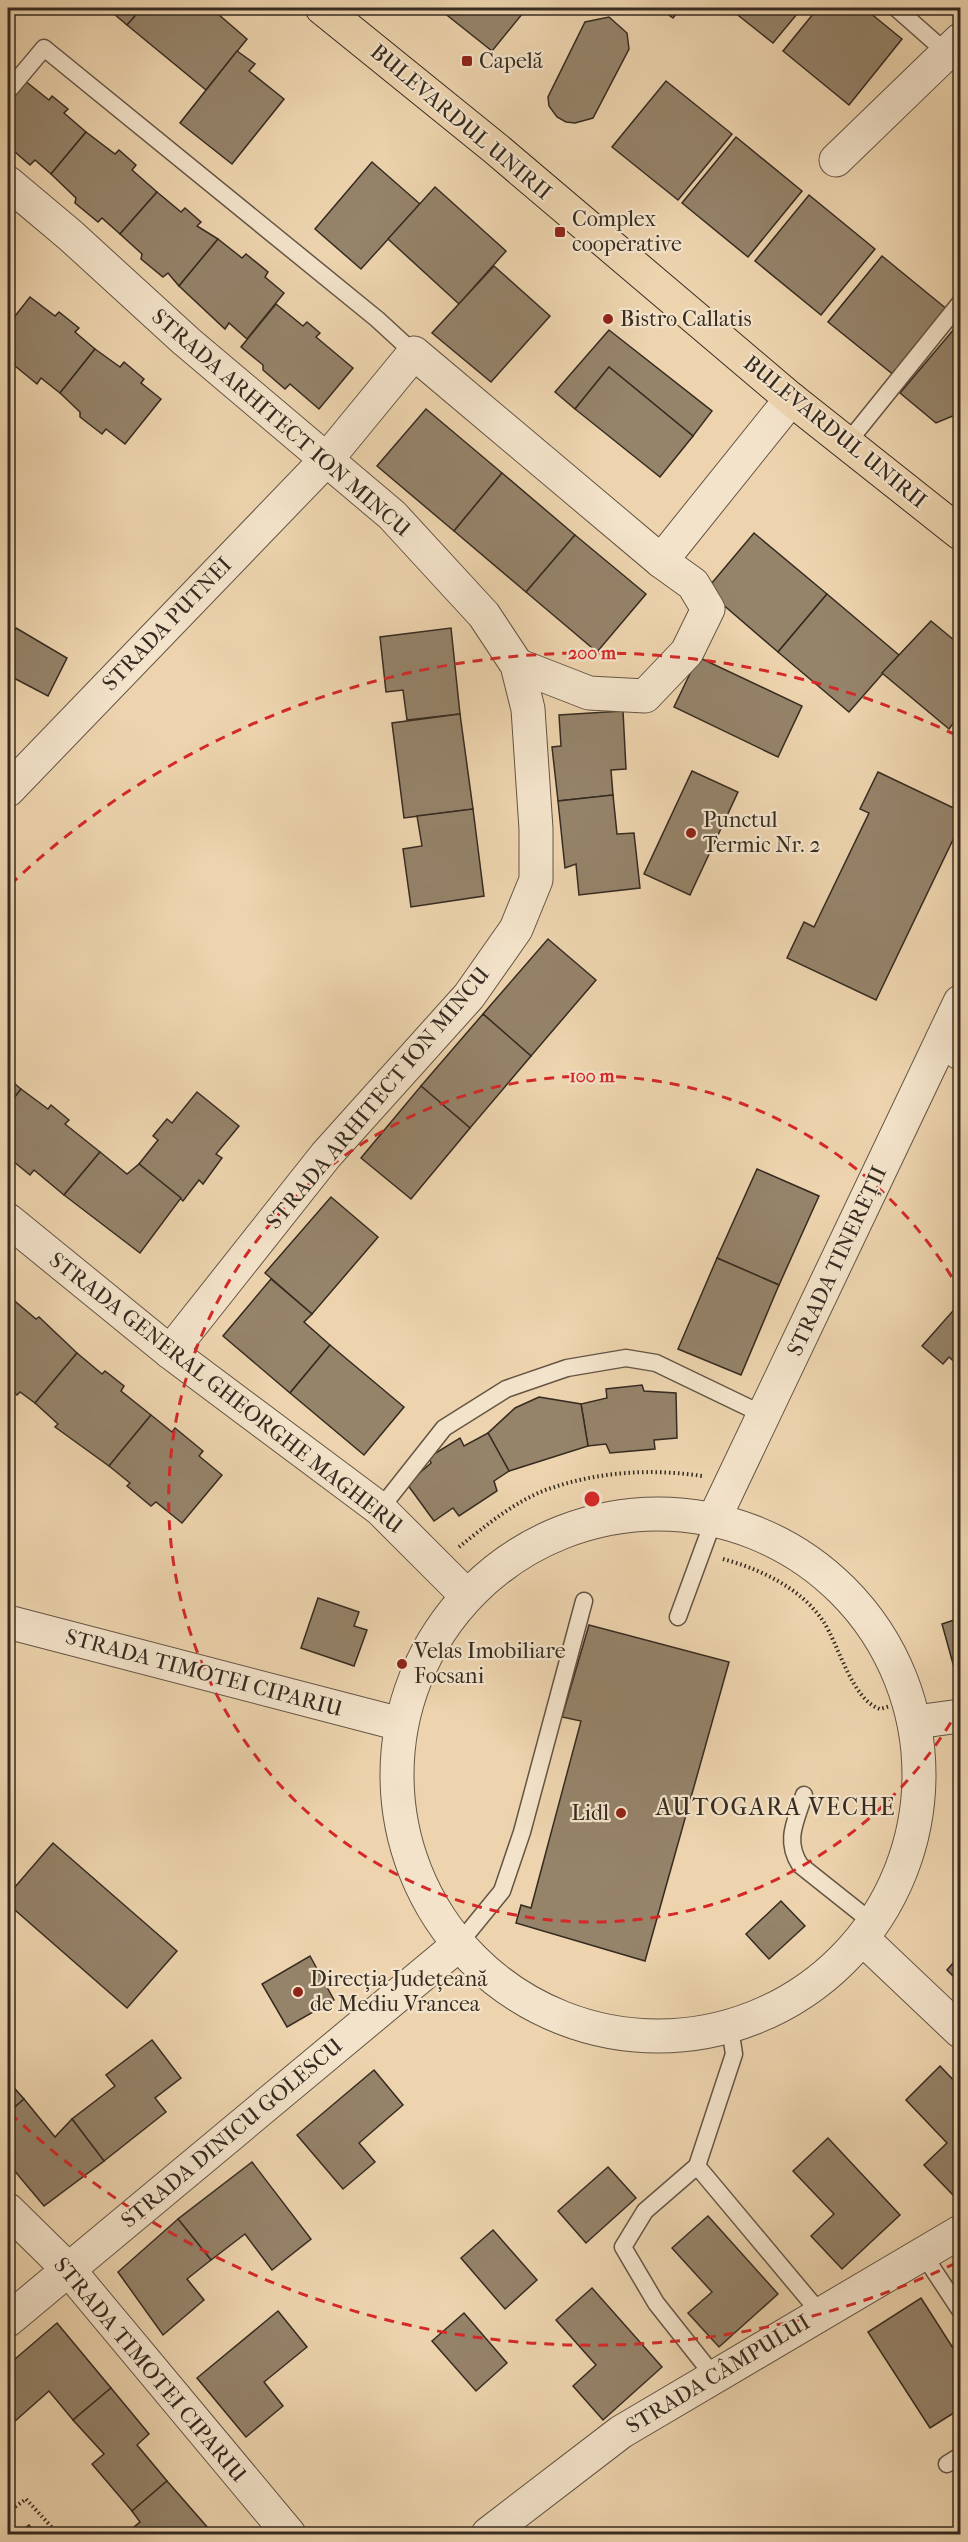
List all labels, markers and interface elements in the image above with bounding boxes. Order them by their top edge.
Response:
street label: BULEVARDUL UNIRII [365,39,557,206]
place label: Capelă [479,48,544,74]
marker: Capelă [460,54,474,68]
place label: Complex cooperative [572,206,682,257]
marker: Complex cooperative [553,225,567,239]
street label: STRADA ARHITECT ION MINCU [146,303,416,543]
place label: Bistro Callatis [620,306,752,332]
marker: Bistro Callatis [601,312,615,326]
street label: BULEVARDUL UNIRII [738,350,932,514]
street label: STRADA PUTNEI [97,552,238,696]
text: 200 m [568,643,617,664]
place label: Punctul Termic Nr. 2 [703,807,820,858]
marker: Punctul Termic Nr. 2 [684,826,698,840]
street label: STRADA ARHITECT ION MINCU [261,962,495,1234]
text: 100 m [569,1066,616,1087]
street label: STRADA TINEREȚII [782,1162,893,1360]
street label: STRADA GENERAL GHEORGHE MAGHERU [44,1247,408,1539]
centre of rings [582,1489,602,1509]
street label: STRADA TIMOTEI CIPARIU [63,1623,345,1723]
place label: Velas Imobiliare Focsani [413,1638,566,1689]
marker: Velas Imobiliare Focsani [395,1657,409,1671]
district label: AUTOGARA VECHE [655,1793,896,1821]
place label: Lidl [571,1800,609,1826]
marker: Lidl [614,1806,628,1820]
place label: Direcția Județeană de Mediu Vrancea [310,1966,488,2017]
marker: Direcția Județeană de Mediu Vrancea [291,1985,305,1999]
street label: STRADA DINICU GOLESCU [116,2033,348,2233]
street label: STRADA TIMOTEI CIPARIU [48,2252,252,2488]
street label: STRADA CÂMPULUI [621,2308,815,2439]

